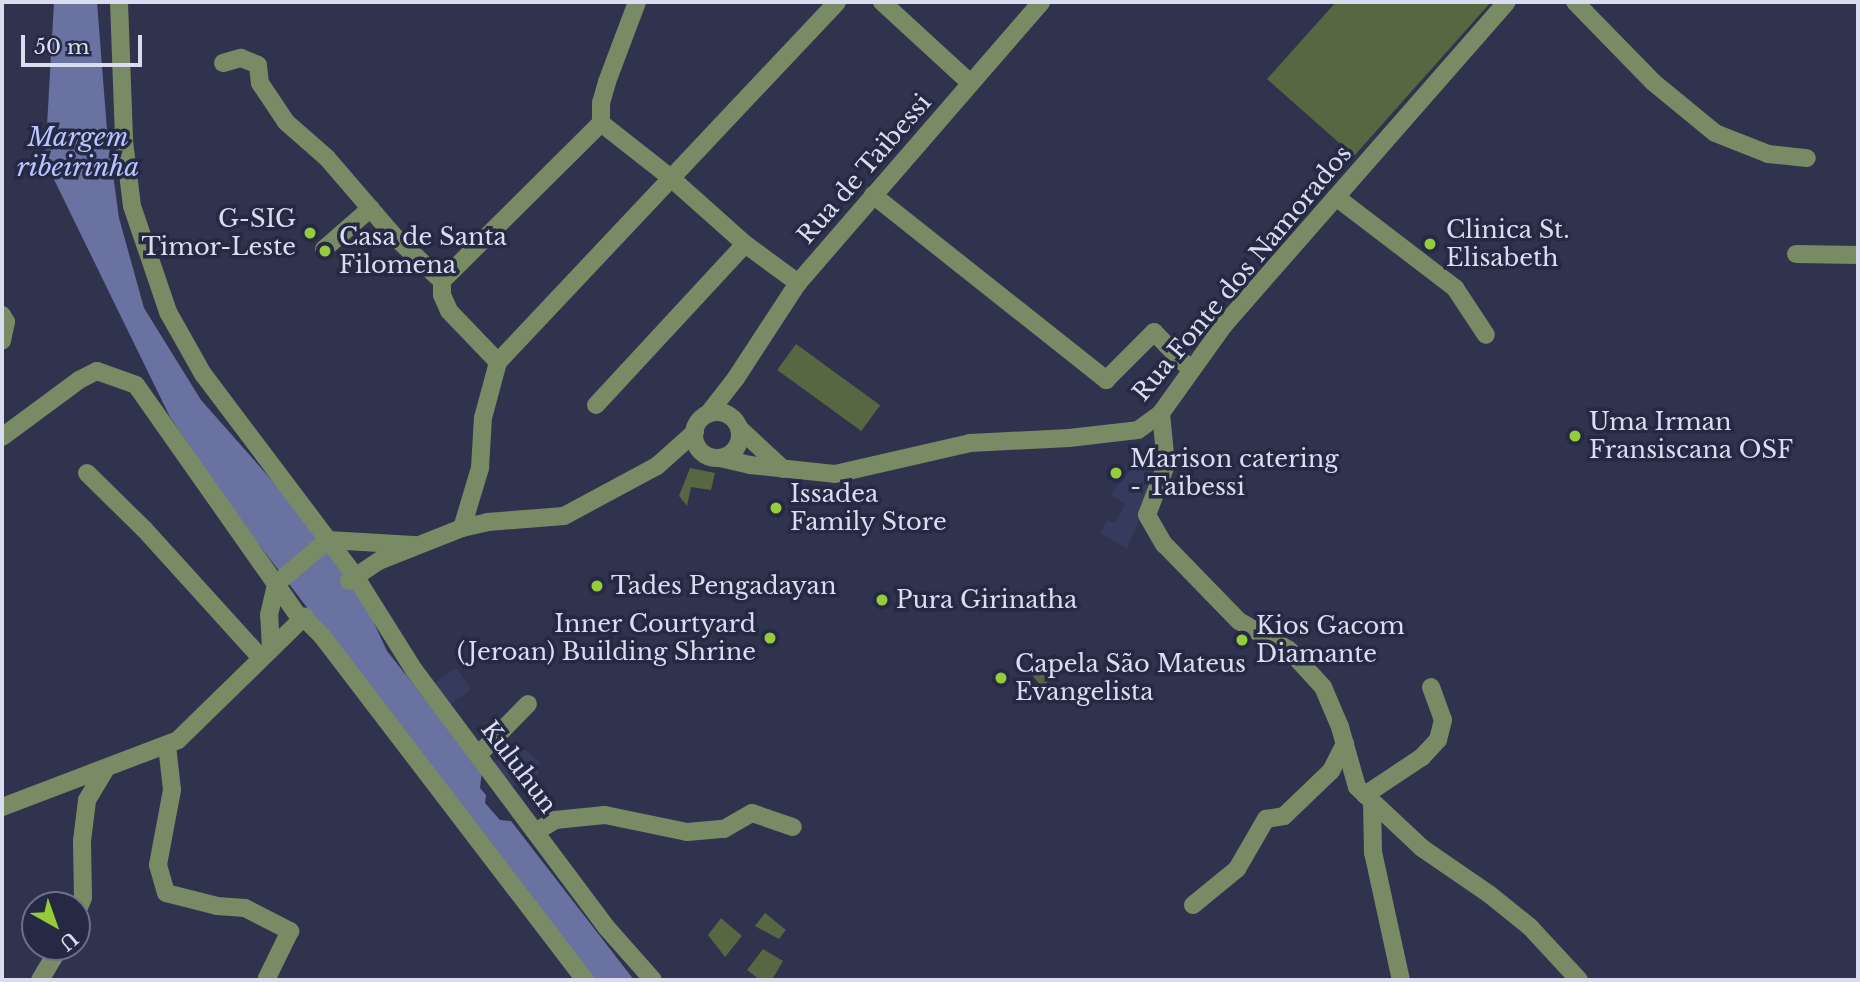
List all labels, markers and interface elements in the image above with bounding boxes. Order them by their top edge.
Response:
scale bar [24,21,145,65]
text: 50 m [34,34,89,60]
street label: Rua de Taibessi [791,88,937,250]
water label: Margem ribeirinha [17,122,139,184]
street label: Rua Fonte dos Namorados [1127,139,1357,407]
place label: G-SIG Timor-Leste [141,205,296,261]
place label: Clinica St. Elisabeth [1446,216,1570,272]
place label: Casa de Santa Filomena [339,223,507,279]
marker: G-SIG Timor-Leste [302,225,318,241]
marker: Clinica St. Elisabeth [1420,234,1440,254]
marker: Casa de Santa Filomena [317,243,333,259]
place label: Uma Irman Fransiscana OSF [1589,408,1793,464]
marker: Uma Irman Fransiscana OSF [1567,428,1583,444]
place label: Marison catering - Taibessi [1130,445,1339,501]
marker: Marison catering - Taibessi [1108,465,1124,481]
place label: Issadea Family Store [790,480,947,536]
marker: Issadea Family Store [768,500,784,516]
place label: Tades Pengadayan [611,572,836,600]
marker: Tades Pengadayan [589,578,605,594]
place label: Pura Girinatha [896,586,1078,614]
marker: Pura Girinatha [874,592,890,608]
place label: Inner Courtyard (Jeroan) Building Shrine [457,610,756,666]
place label: Kios Gacom Diamante [1256,612,1405,668]
marker: Inner Courtyard (Jeroan) Building Shrine [762,630,778,646]
marker: Kios Gacom Diamante [1234,632,1250,648]
place label: Capela São Mateus Evangelista [1015,650,1246,706]
marker: Capela São Mateus Evangelista [993,670,1009,686]
street label: Kuluhun [475,715,563,819]
north arrow [21,891,91,961]
text: U [55,927,82,955]

